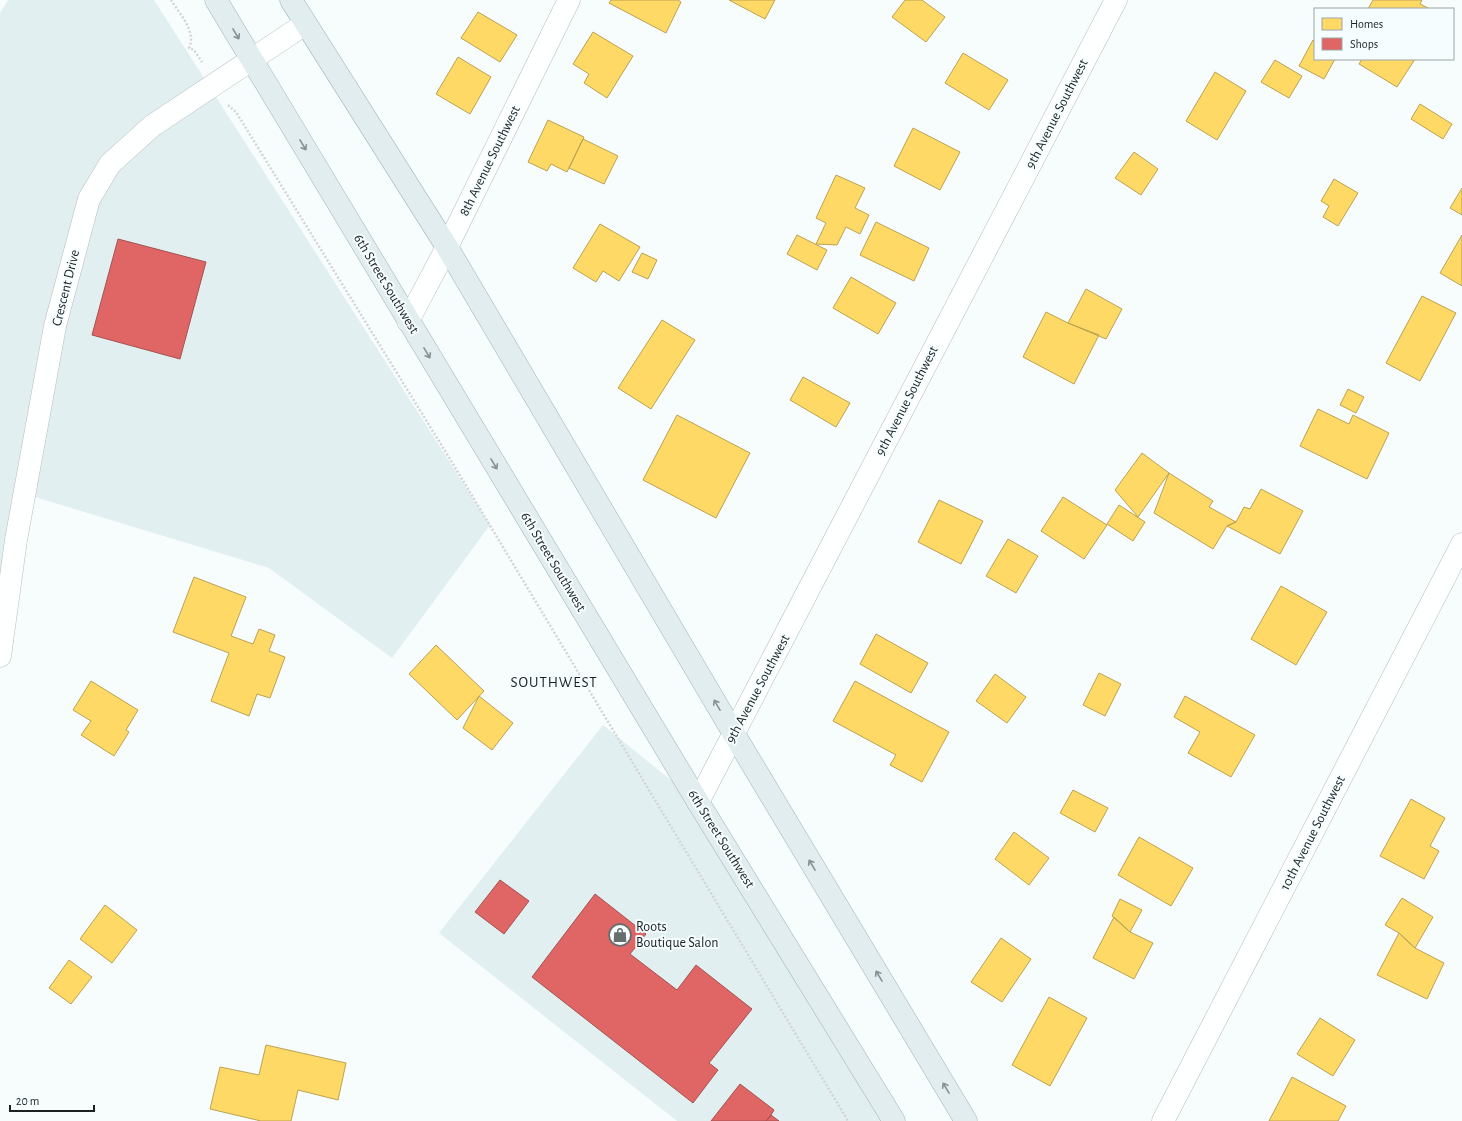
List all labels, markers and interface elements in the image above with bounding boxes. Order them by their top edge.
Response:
legend [1314,8,1454,60]
text: Homes [1350,18,1383,30]
one-way arrow [233,28,241,40]
text: Shops [1350,38,1378,50]
street label: 9th Avenue Southwest [1023,56,1091,171]
street label: 8th Avenue Southwest [457,103,523,218]
one-way arrow [299,139,307,151]
street label: 6th Street Southwest [351,232,421,337]
street label: Crescent Drive [50,248,82,328]
street label: 9th Avenue Southwest [873,343,941,458]
one-way arrow [424,347,432,359]
one-way arrow [491,458,499,470]
street label: 6th Street Southwest [518,510,588,615]
street label: 9th Avenue Southwest [723,632,793,746]
district label: SOUTHWEST [510,675,598,690]
one-way arrow [712,699,720,711]
street label: 10th Avenue Southwest [1278,773,1348,893]
street label: 6th Street Southwest [685,787,757,891]
one-way arrow [808,860,816,871]
place label: Roots Boutique Salon [636,920,719,950]
shop icon: Roots Boutique Salon [607,922,633,948]
one-way arrow [875,971,883,982]
one-way arrow [942,1083,950,1094]
scale bar [10,1087,94,1113]
text: 20 m [16,1095,39,1107]

